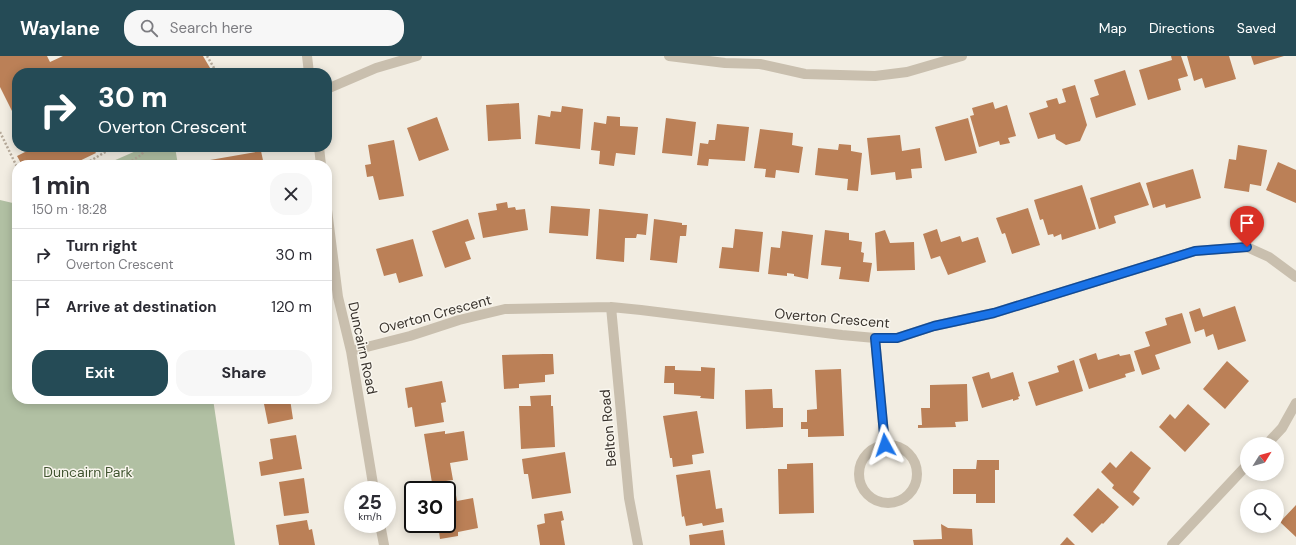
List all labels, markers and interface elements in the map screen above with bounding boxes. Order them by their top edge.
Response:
search box [124,10,404,46]
text: Waylane [20,16,100,41]
icon: search [138,17,160,39]
text: Search here [170,18,253,38]
text: Map [1099,19,1127,37]
text: Directions [1149,19,1215,37]
text: Saved [1237,19,1276,37]
text: 30 m [98,79,168,116]
icon: right [32,84,84,136]
text: Overton Crescent [98,115,247,139]
text: 1 min [32,170,90,201]
button: close [270,173,312,215]
text: 150 m · 18:28 [32,201,107,218]
pin [1230,206,1264,247]
icon: arrive [1236,212,1258,234]
text: Turn right [66,236,137,256]
icon: right [32,244,54,266]
text: 30 m [276,245,312,265]
text: Overton Crescent [66,256,174,273]
street label: Overton Crescent [377,290,493,338]
icon: arrive [32,296,54,318]
text: Arrive at destination [66,297,217,317]
text: 120 m [271,297,312,317]
street label: Duncairn Road [344,300,382,396]
street label: Overton Crescent [774,304,890,332]
button: Exit [32,350,168,396]
button: Share [176,350,312,396]
street label: Belton Road [596,389,620,467]
position arrow [864,424,906,466]
north arrow [1240,437,1284,481]
map controls [1240,437,1284,533]
park label: Duncairn Park [43,463,133,481]
speed limit sign: 30 [404,481,456,533]
text: 25 [358,489,382,515]
button: search [1240,489,1284,533]
text: km/h [358,510,382,523]

